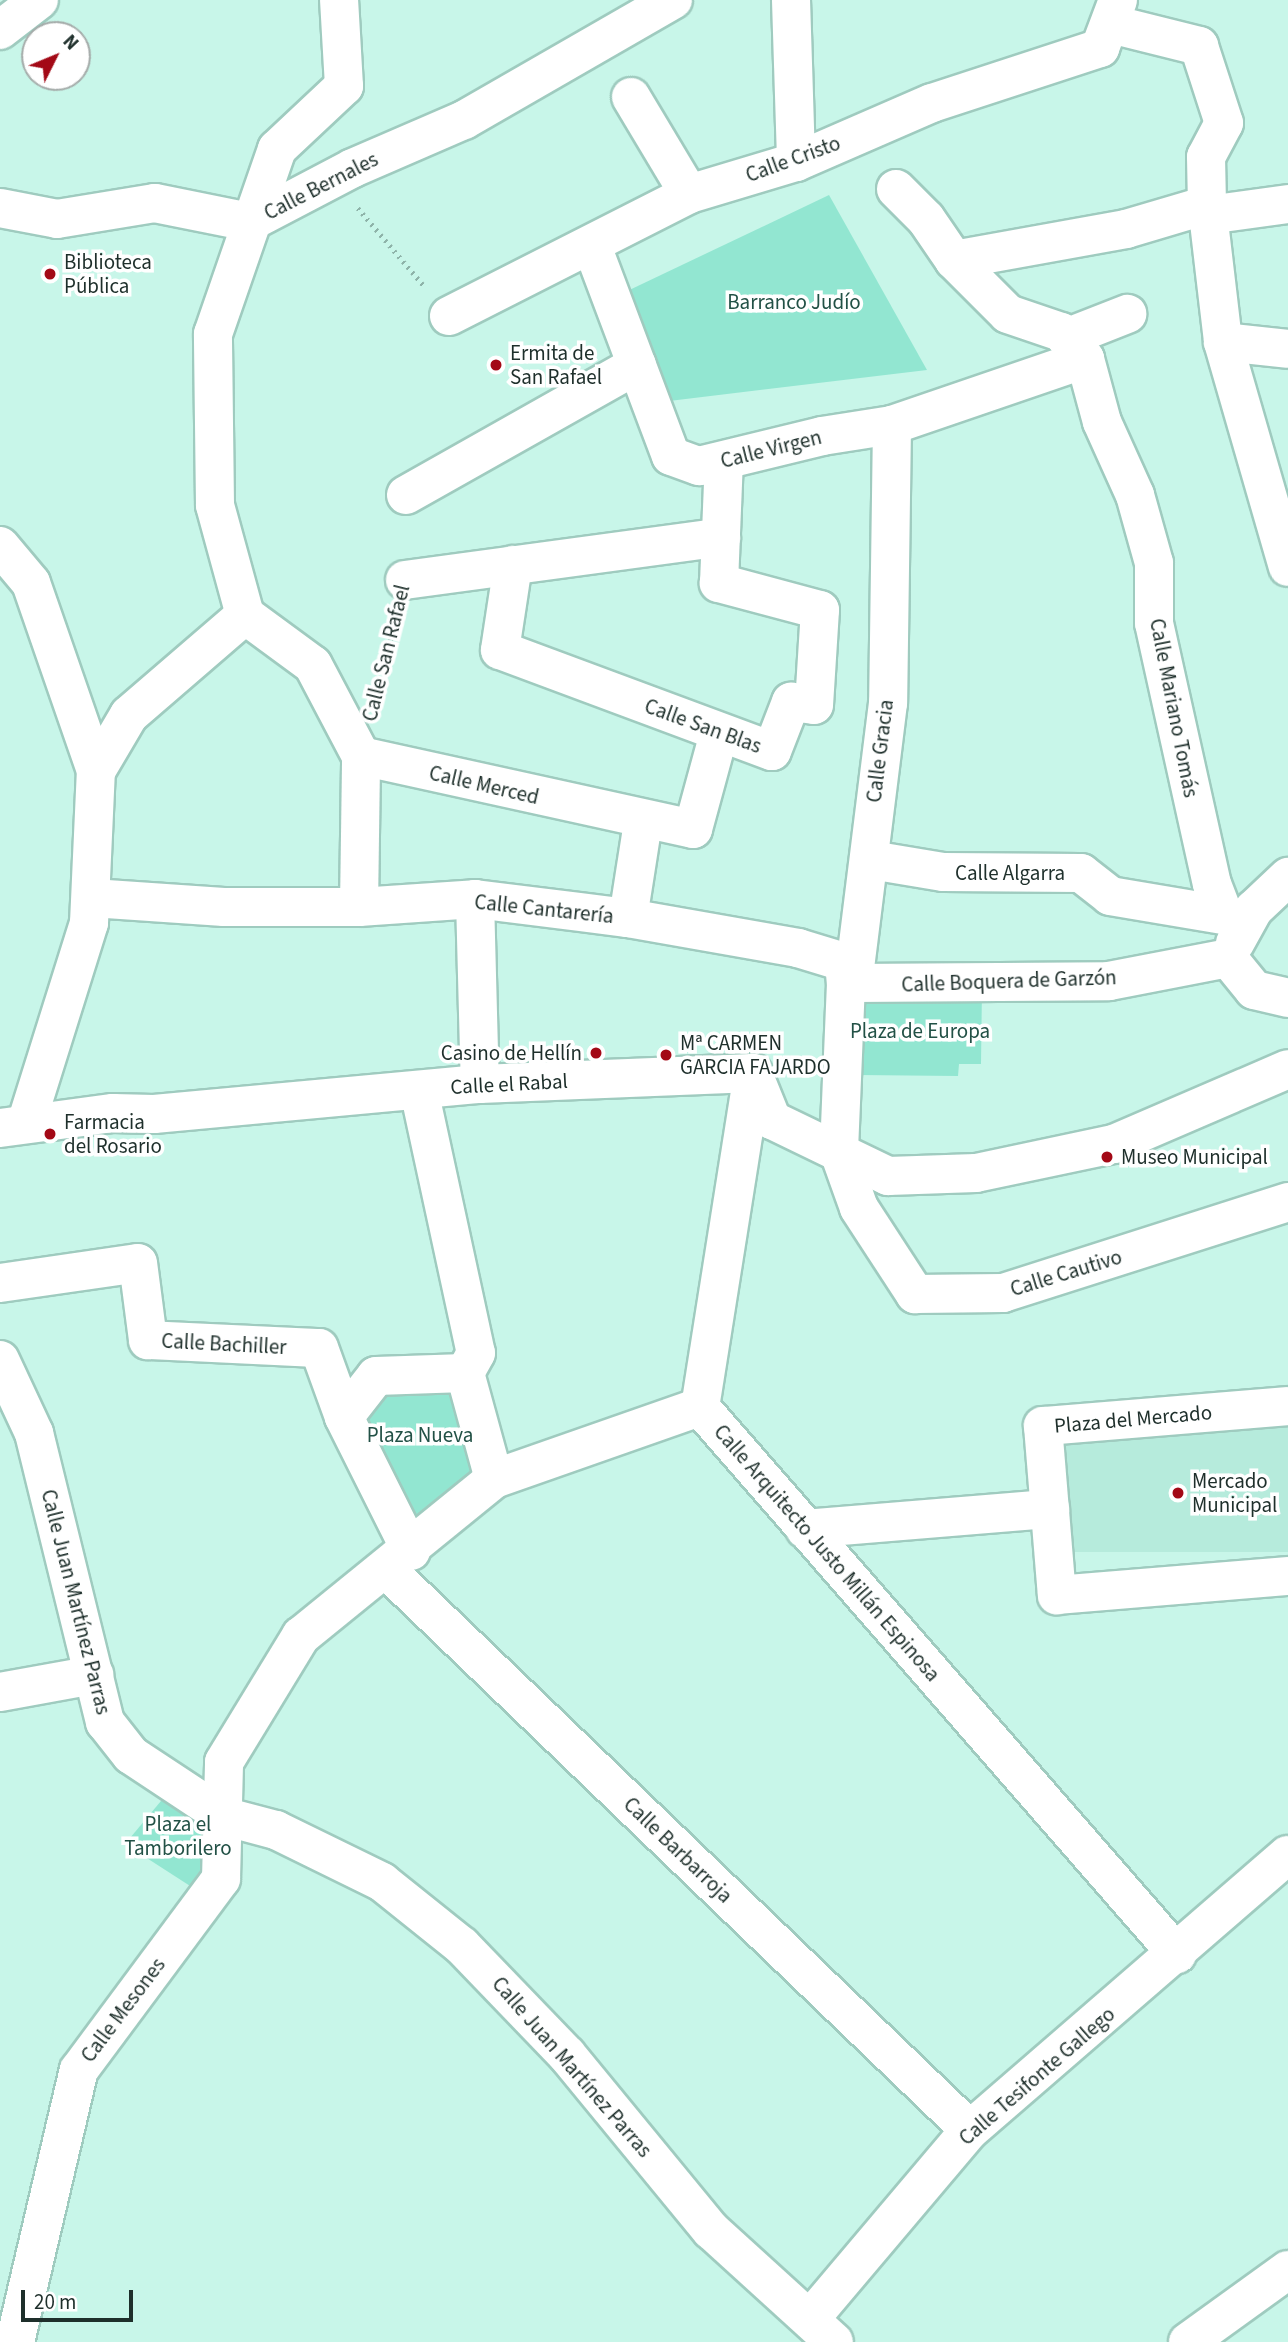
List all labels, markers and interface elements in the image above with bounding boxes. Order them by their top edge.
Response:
north arrow [21,21,91,91]
text: N [56,29,84,57]
street label: Calle Cristo [742,130,844,188]
street label: Calle Bernales [260,146,382,226]
place label: Biblioteca Pública [64,249,152,299]
marker: Biblioteca Pública [42,266,58,282]
park label: Barranco Judío [727,289,861,315]
place label: Ermita de San Rafael [510,340,602,390]
marker: Ermita de San Rafael [488,357,504,373]
street label: Calle Virgen [718,424,824,474]
street label: Calle San Rafael [357,582,415,724]
street label: Calle Mariano Tomás [1144,616,1204,800]
street label: Calle San Blas [641,693,765,759]
street label: Calle Gracia [861,698,899,804]
street label: Calle Merced [427,760,541,810]
street label: Calle Algarra [955,860,1065,886]
street label: Calle Cantarería [473,889,615,929]
street label: Calle Boquera de Garzón [901,965,1117,997]
park label: Plaza de Europa [850,1018,990,1044]
place label: Mª CARMEN GARCIA FAJARDO [680,1030,831,1080]
place label: Casino de Hellín [441,1040,582,1066]
marker: Casino de Hellín [588,1045,604,1061]
marker: Mª CARMEN GARCIA FAJARDO [658,1047,674,1063]
street label: Calle el Rabal [450,1068,568,1100]
place label: Farmacia del Rosario [64,1109,162,1159]
marker: Farmacia del Rosario [42,1126,58,1142]
place label: Museo Municipal [1121,1144,1268,1170]
marker: Museo Municipal [1099,1149,1115,1165]
street label: Calle Cautivo [1007,1244,1125,1302]
street label: Calle Bachiller [161,1328,287,1360]
street label: Plaza del Mercado [1053,1400,1213,1438]
street label: Calle Arquitecto Justo Millán Espinosa [709,1419,945,1687]
park label: Plaza Nueva [367,1422,473,1448]
place label: Mercado Municipal [1192,1468,1277,1518]
marker: Mercado Municipal [1170,1485,1186,1501]
street label: Calle Juan Martínez Parras [36,1487,116,1717]
street label: Calle Barbarroja [618,1792,738,1908]
park label: Plaza el Tamborilero [124,1811,232,1861]
street label: Calle Mesones [75,1953,171,2067]
street label: Calle Juan Martínez Parras [487,1972,657,2162]
street label: Calle Tesifonte Gallego [954,2001,1120,2151]
scale bar [24,2276,136,2320]
text: 20 m [34,2287,76,2317]

